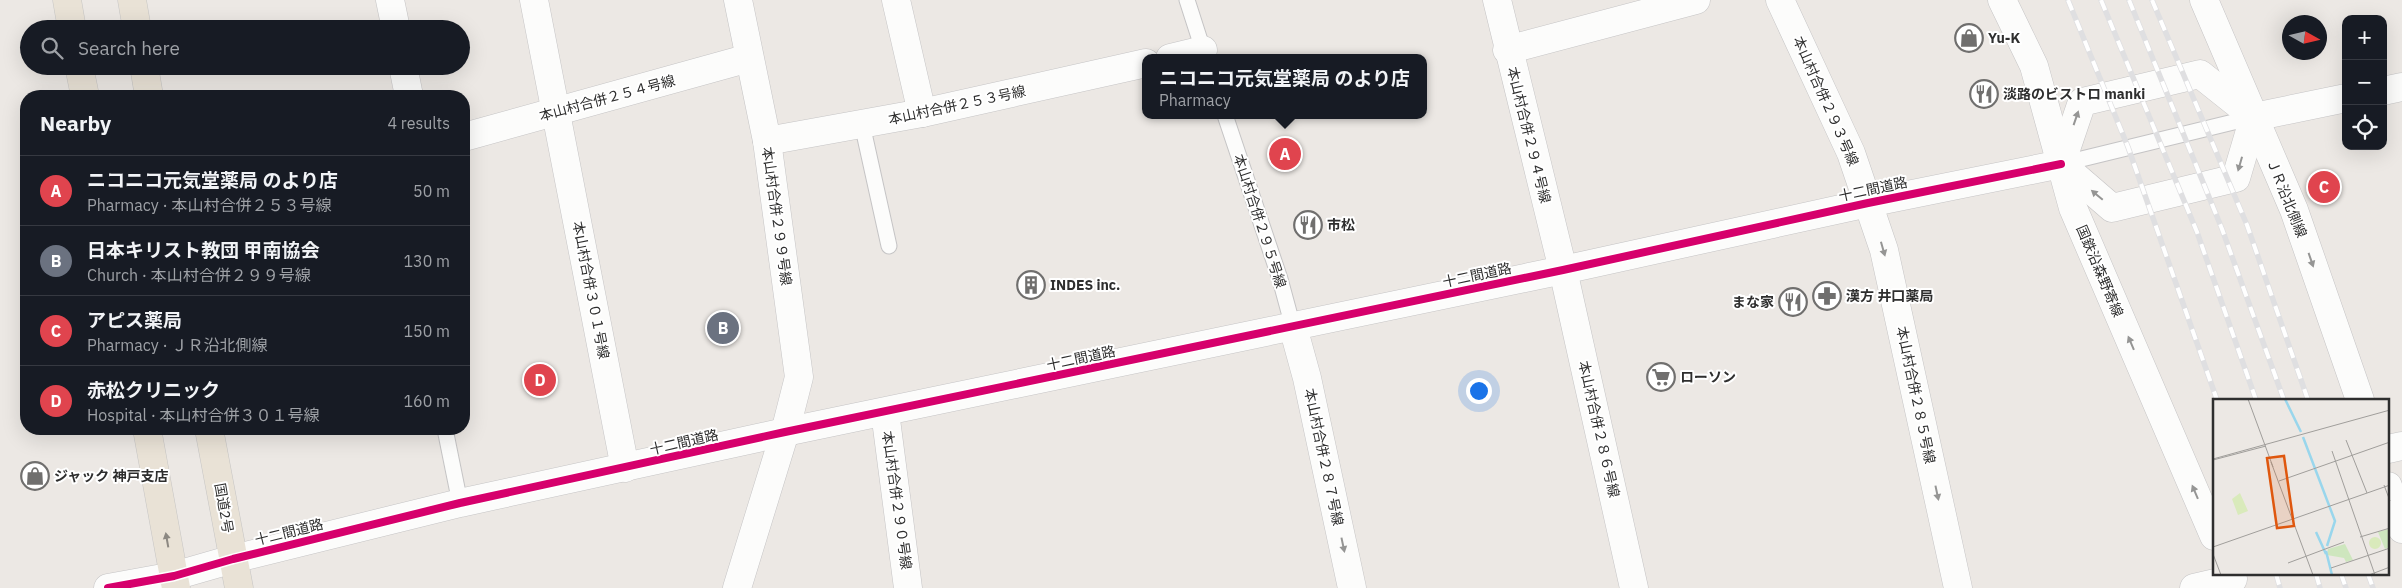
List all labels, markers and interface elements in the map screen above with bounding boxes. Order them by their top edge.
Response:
north arrow [2282,15,2327,60]
map controls [2342,15,2387,150]
button: + [2342,15,2387,60]
search box [20,20,470,75]
shop icon: Yu-K [1954,23,1984,53]
place label: Yu-K [1988,29,2021,47]
street label: 本山村合併２９３号線 [1789,33,1863,169]
icon: search [38,34,66,62]
text: Search here [78,36,180,60]
popup [1142,54,1427,119]
button: − [2342,60,2387,105]
street label: 本山村合併２９４号線 [1503,65,1555,205]
text: ニコニコ元気堂薬局 のより店 [1159,66,1410,90]
street label: 本山村合併２５４号線 [537,71,677,125]
restaurant icon: 淡路のビストロ manki [1969,79,1999,109]
street label: 本山村合併２５３号線 [887,82,1027,128]
place label: 淡路のビストロ manki [2003,85,2145,103]
text: Pharmacy [1159,90,1231,110]
button: locate [2342,105,2387,150]
text: Nearby [40,109,111,137]
one-way arrow [2073,110,2081,125]
text: 4 results [387,113,450,133]
pin: A [1269,135,1301,173]
street label: 本山村合併２９９号線 [758,145,796,287]
street label: 本山村合併２９５号線 [1230,152,1290,290]
street label: ＪＲ沿北側線 [2263,156,2311,240]
one-way arrow [2236,157,2244,172]
text: ニコニコ元気堂薬局 のより店 [87,168,338,192]
pin: C [2308,168,2340,206]
street label: 十二間道路 [1837,173,1909,205]
text: A [51,181,61,201]
text: 50 m [413,181,450,201]
one-way arrow [2090,189,2103,200]
text: Pharmacy · 本山村合併２５３号線 [87,195,332,215]
restaurant icon: 市松 [1293,210,1323,240]
place label: 市松 [1327,216,1355,234]
street label: 本山村合併３０１号線 [569,220,613,360]
street label: 国鉄沿森野寄線 [2073,222,2127,320]
text: 日本キリスト教団 甲南協会 [87,238,320,262]
one-way arrow [1879,242,1887,257]
text: B [51,251,61,271]
text: 130 m [403,251,450,271]
one-way arrow [2308,252,2315,267]
street label: 十二間道路 [1441,259,1513,291]
text: Church · 本山村合併２９９号線 [87,265,311,285]
building icon: INDES inc. [1016,270,1046,300]
place label: INDES inc. [1050,276,1120,294]
pharmacy icon: 漢方 井口薬局 [1812,281,1842,311]
restaurant icon: まな家 [1778,287,1808,317]
place label: 漢方 井口薬局 [1846,287,1933,305]
place label: まな家 [1732,293,1774,311]
text: アピス薬局 [87,308,182,332]
pin: B [707,309,739,347]
text: C [51,321,61,341]
text: 150 m [403,321,450,341]
street label: 本山村合併２８５号線 [1893,325,1939,465]
text: Pharmacy · ＪＲ沿北側線 [87,335,268,355]
one-way arrow [2126,336,2134,350]
street label: 十二間道路 [1045,342,1117,374]
street label: 本山村合併２８６号線 [1574,359,1624,499]
pin: D [524,361,556,399]
supermarket icon: ローソン [1646,362,1676,392]
place label: ローソン [1680,368,1736,386]
text: 赤松クリニック [87,378,220,402]
your location [1466,378,1492,404]
street label: 本山村合併２８７号線 [1301,387,1347,527]
text: D [50,391,62,411]
text: 160 m [403,391,450,411]
inset map [2213,399,2390,576]
text: Hospital · 本山村合併３０１号線 [87,405,320,425]
street label: 十二間道路 [648,425,720,459]
street label: 本山村合併２９０号線 [878,429,916,571]
shop icon: ジャック 神戸支店 [20,461,50,491]
place label: ジャック 神戸支店 [54,467,169,485]
street label: 国道2号 [211,482,237,534]
one-way arrow [2191,485,2199,499]
one-way arrow [1934,486,1942,502]
street label: 十二間道路 [253,515,325,549]
one-way arrow [163,532,171,548]
one-way arrow [1339,537,1347,552]

